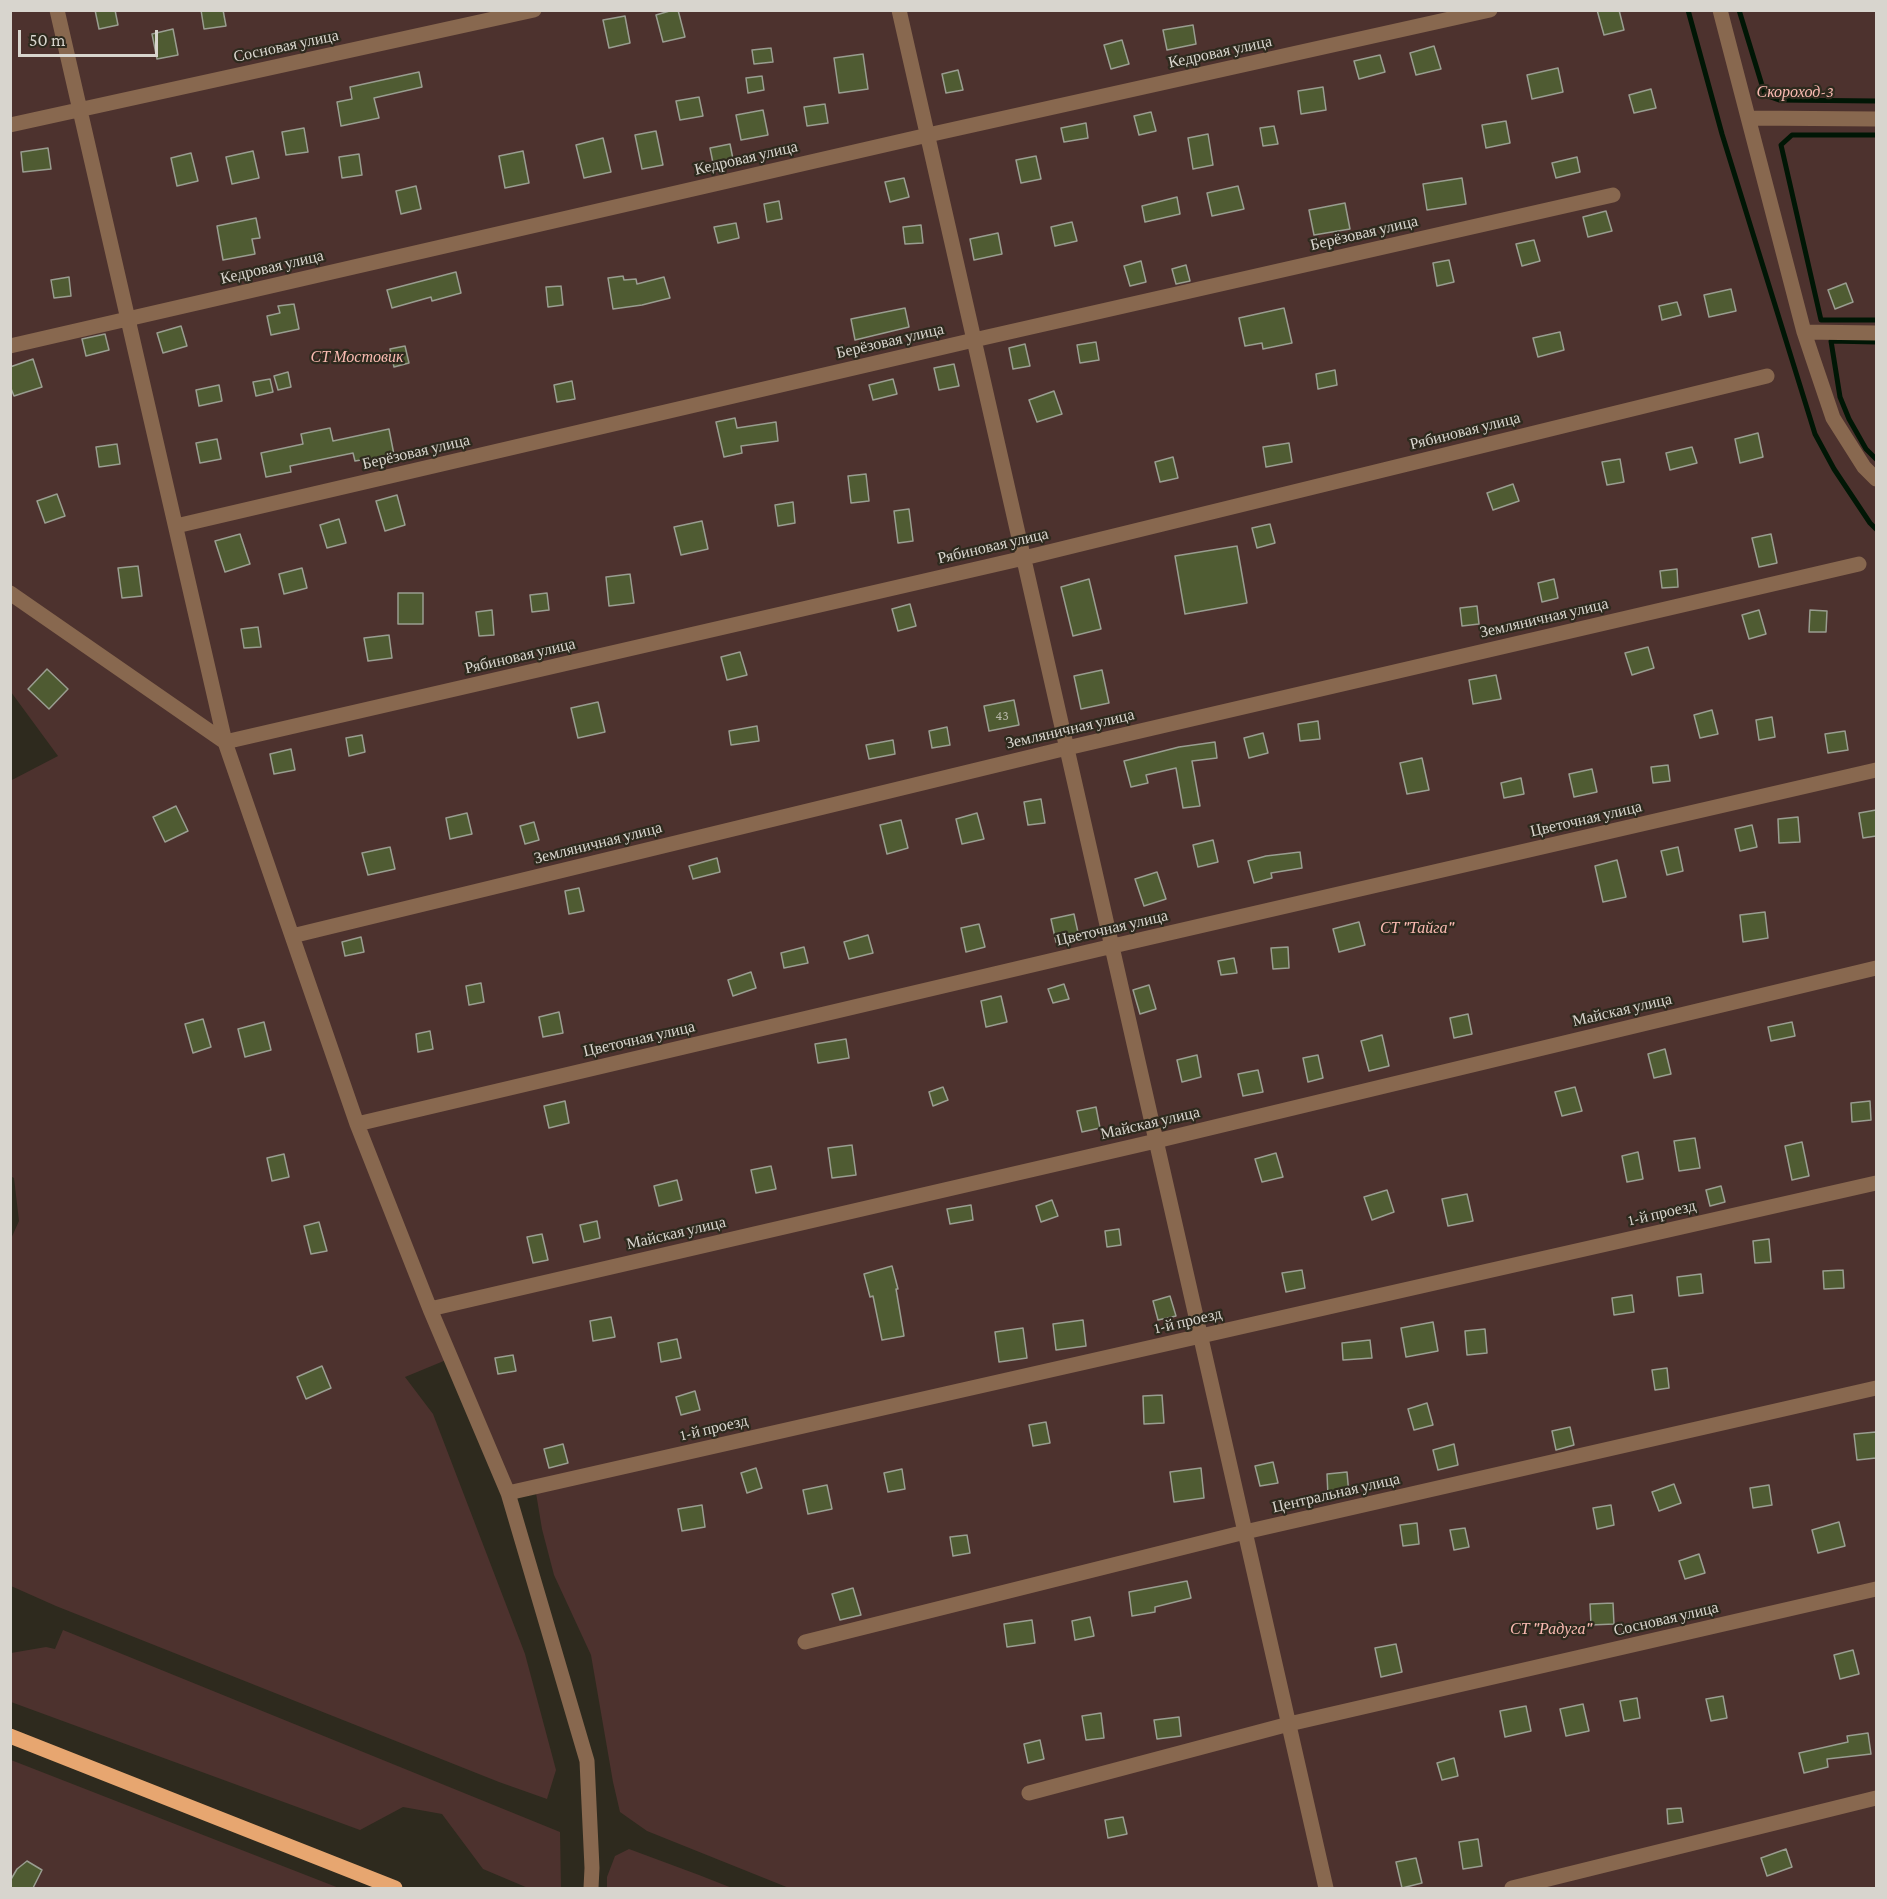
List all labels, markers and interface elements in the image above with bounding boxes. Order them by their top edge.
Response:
scale bar [21,18,160,56]
street label: Сосновая улица [232,25,340,67]
text: 50 m [29,30,66,50]
street label: Кедровая улица [1166,32,1274,72]
park label: Скороход-3 [1756,82,1834,102]
street label: Кедровая улица [692,137,800,179]
street label: Берёзовая улица [1308,211,1420,255]
street label: Кедровая улица [218,246,326,288]
street label: Берёзовая улица [834,319,946,363]
park label: СТ Мостовик [311,347,403,367]
street label: Рябиновая улица [1408,408,1522,454]
street label: Берёзовая улица [360,430,472,474]
street label: Рябиновая улица [936,524,1050,568]
street label: Земляничная улица [1478,594,1610,642]
street label: Рябиновая улица [463,634,577,678]
street label: Земляничная улица [1004,705,1136,753]
house number: 43 [995,708,1009,724]
street label: Цветочная улица [1528,797,1644,841]
street label: Земляничная улица [532,818,664,868]
street label: Цветочная улица [1054,906,1170,950]
park label: СТ "Тайга" [1380,918,1454,938]
street label: Майская улица [1570,989,1674,1031]
street label: Цветочная улица [581,1017,697,1061]
street label: Майская улица [1098,1102,1202,1144]
street label: 1-й проезд [1626,1196,1698,1230]
street label: Майская улица [624,1212,728,1254]
street label: 1-й проезд [1152,1304,1224,1338]
street label: 1-й проезд [678,1411,750,1445]
street label: Центральная улица [1270,1469,1402,1517]
street label: Сосновая улица [1612,1598,1720,1640]
park label: СТ "Радуга" [1510,1619,1592,1639]

